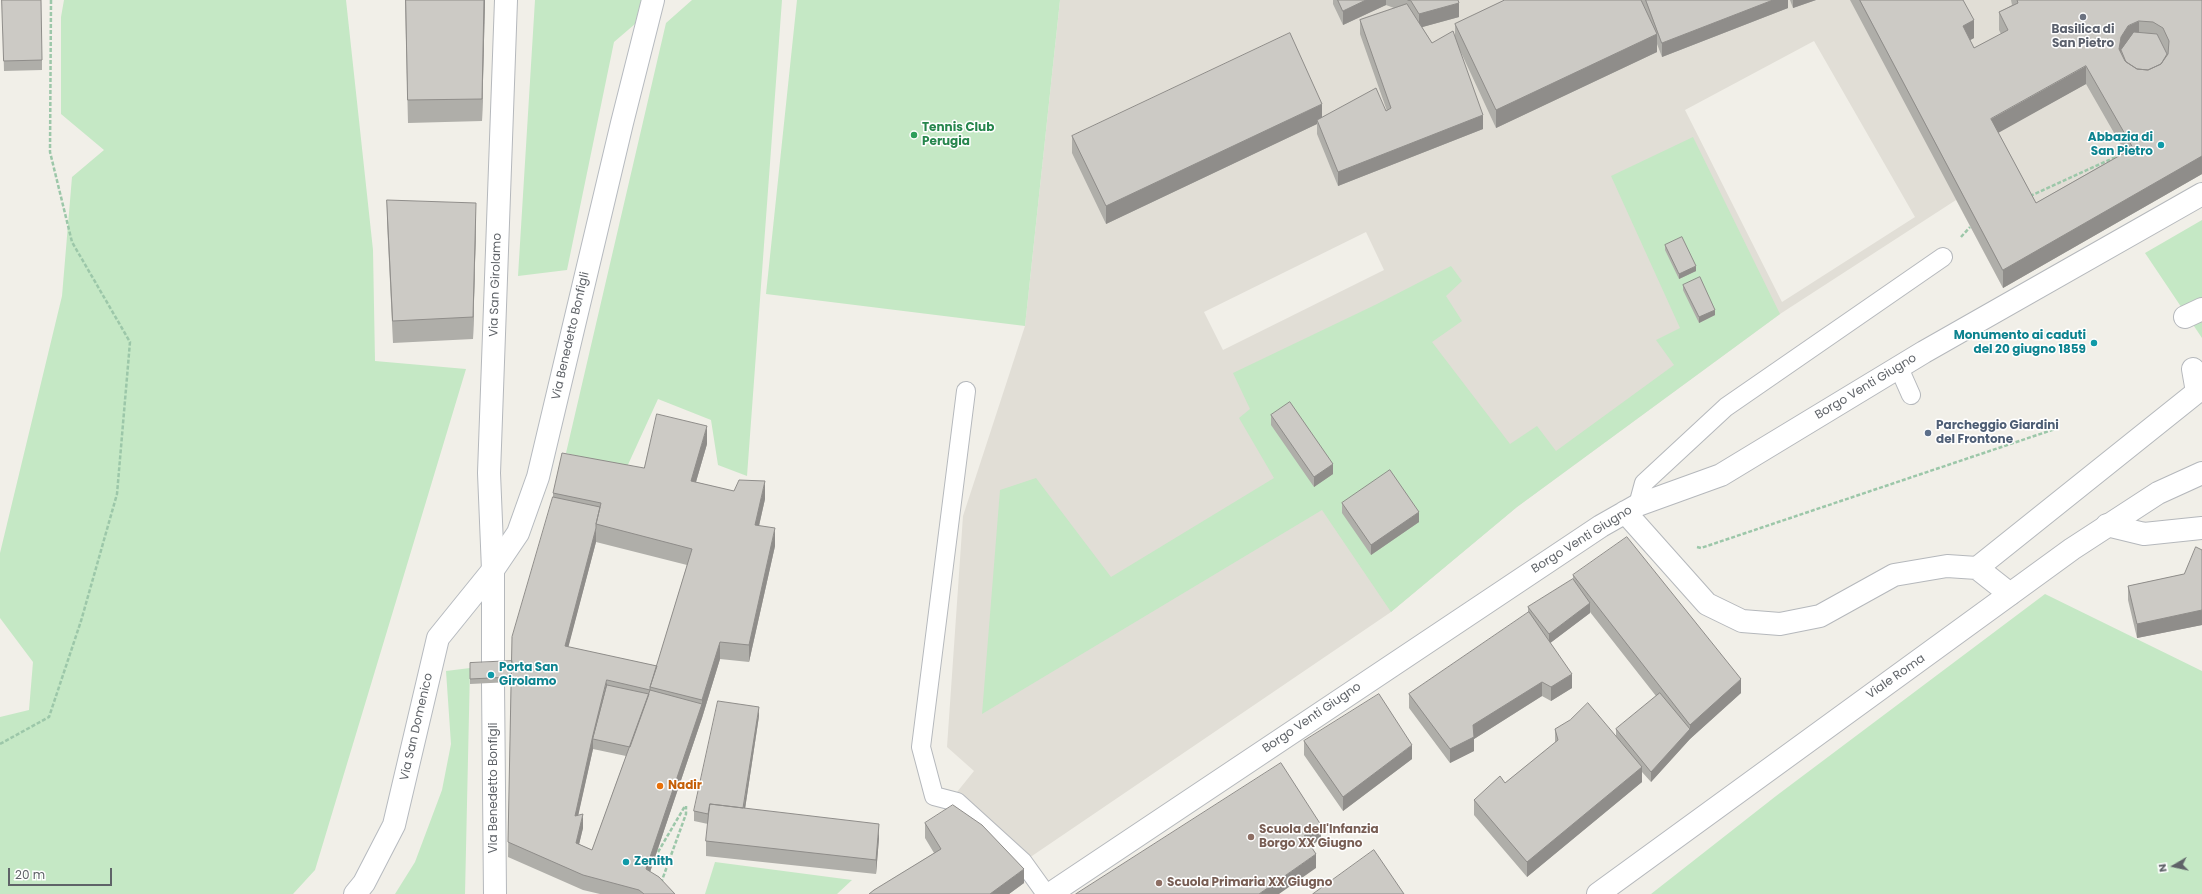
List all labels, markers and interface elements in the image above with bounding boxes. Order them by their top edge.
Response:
marker: Basilica di San Pietro [2078,12,2088,22]
place label: Basilica di San Pietro [2051,23,2115,51]
place label: Tennis Club Perugia [922,121,994,149]
marker: Tennis Club Perugia [909,130,919,140]
place label: Abbazia di San Pietro [2088,131,2153,159]
marker: Abbazia di San Pietro [2156,140,2166,150]
street label: Via San Girolamo [487,233,505,337]
street label: Via Benedetto Bonfigli [549,271,593,401]
place label: Monumento ai caduti del 20 giugno 1859 [1954,329,2086,357]
marker: Monumento ai caduti del 20 giugno 1859 [2089,338,2099,348]
street label: Borgo Venti Giugno [1813,351,1919,423]
place label: Parcheggio Giardini del Frontone [1936,419,2059,447]
marker: Parcheggio Giardini del Frontone [1923,428,1933,438]
street label: Borgo Venti Giugno [1529,503,1635,577]
street label: Viale Roma [1864,652,1928,702]
place label: Porta San Girolamo [499,661,558,689]
marker: Porta San Girolamo [486,670,496,680]
street label: Via San Domenico [398,672,436,782]
street label: Borgo Venti Giugno [1260,680,1364,756]
street label: Via Benedetto Bonfigli [487,722,501,854]
place label: Nadir [668,779,702,793]
marker: Nadir [655,781,665,791]
place label: Scuola dell'Infanzia Borgo XX Giugno [1259,823,1379,851]
marker: Scuola dell'Infanzia Borgo XX Giugno [1246,832,1256,842]
north arrow [2154,846,2194,886]
place label: Zenith [634,855,673,869]
marker: Zenith [621,857,631,867]
scale bar [10,860,114,886]
text: N [2154,863,2171,873]
text: 20 m [15,866,45,883]
place label: Scuola Primaria XX Giugno [1167,876,1332,890]
marker: Scuola Primaria XX Giugno [1154,878,1164,888]

